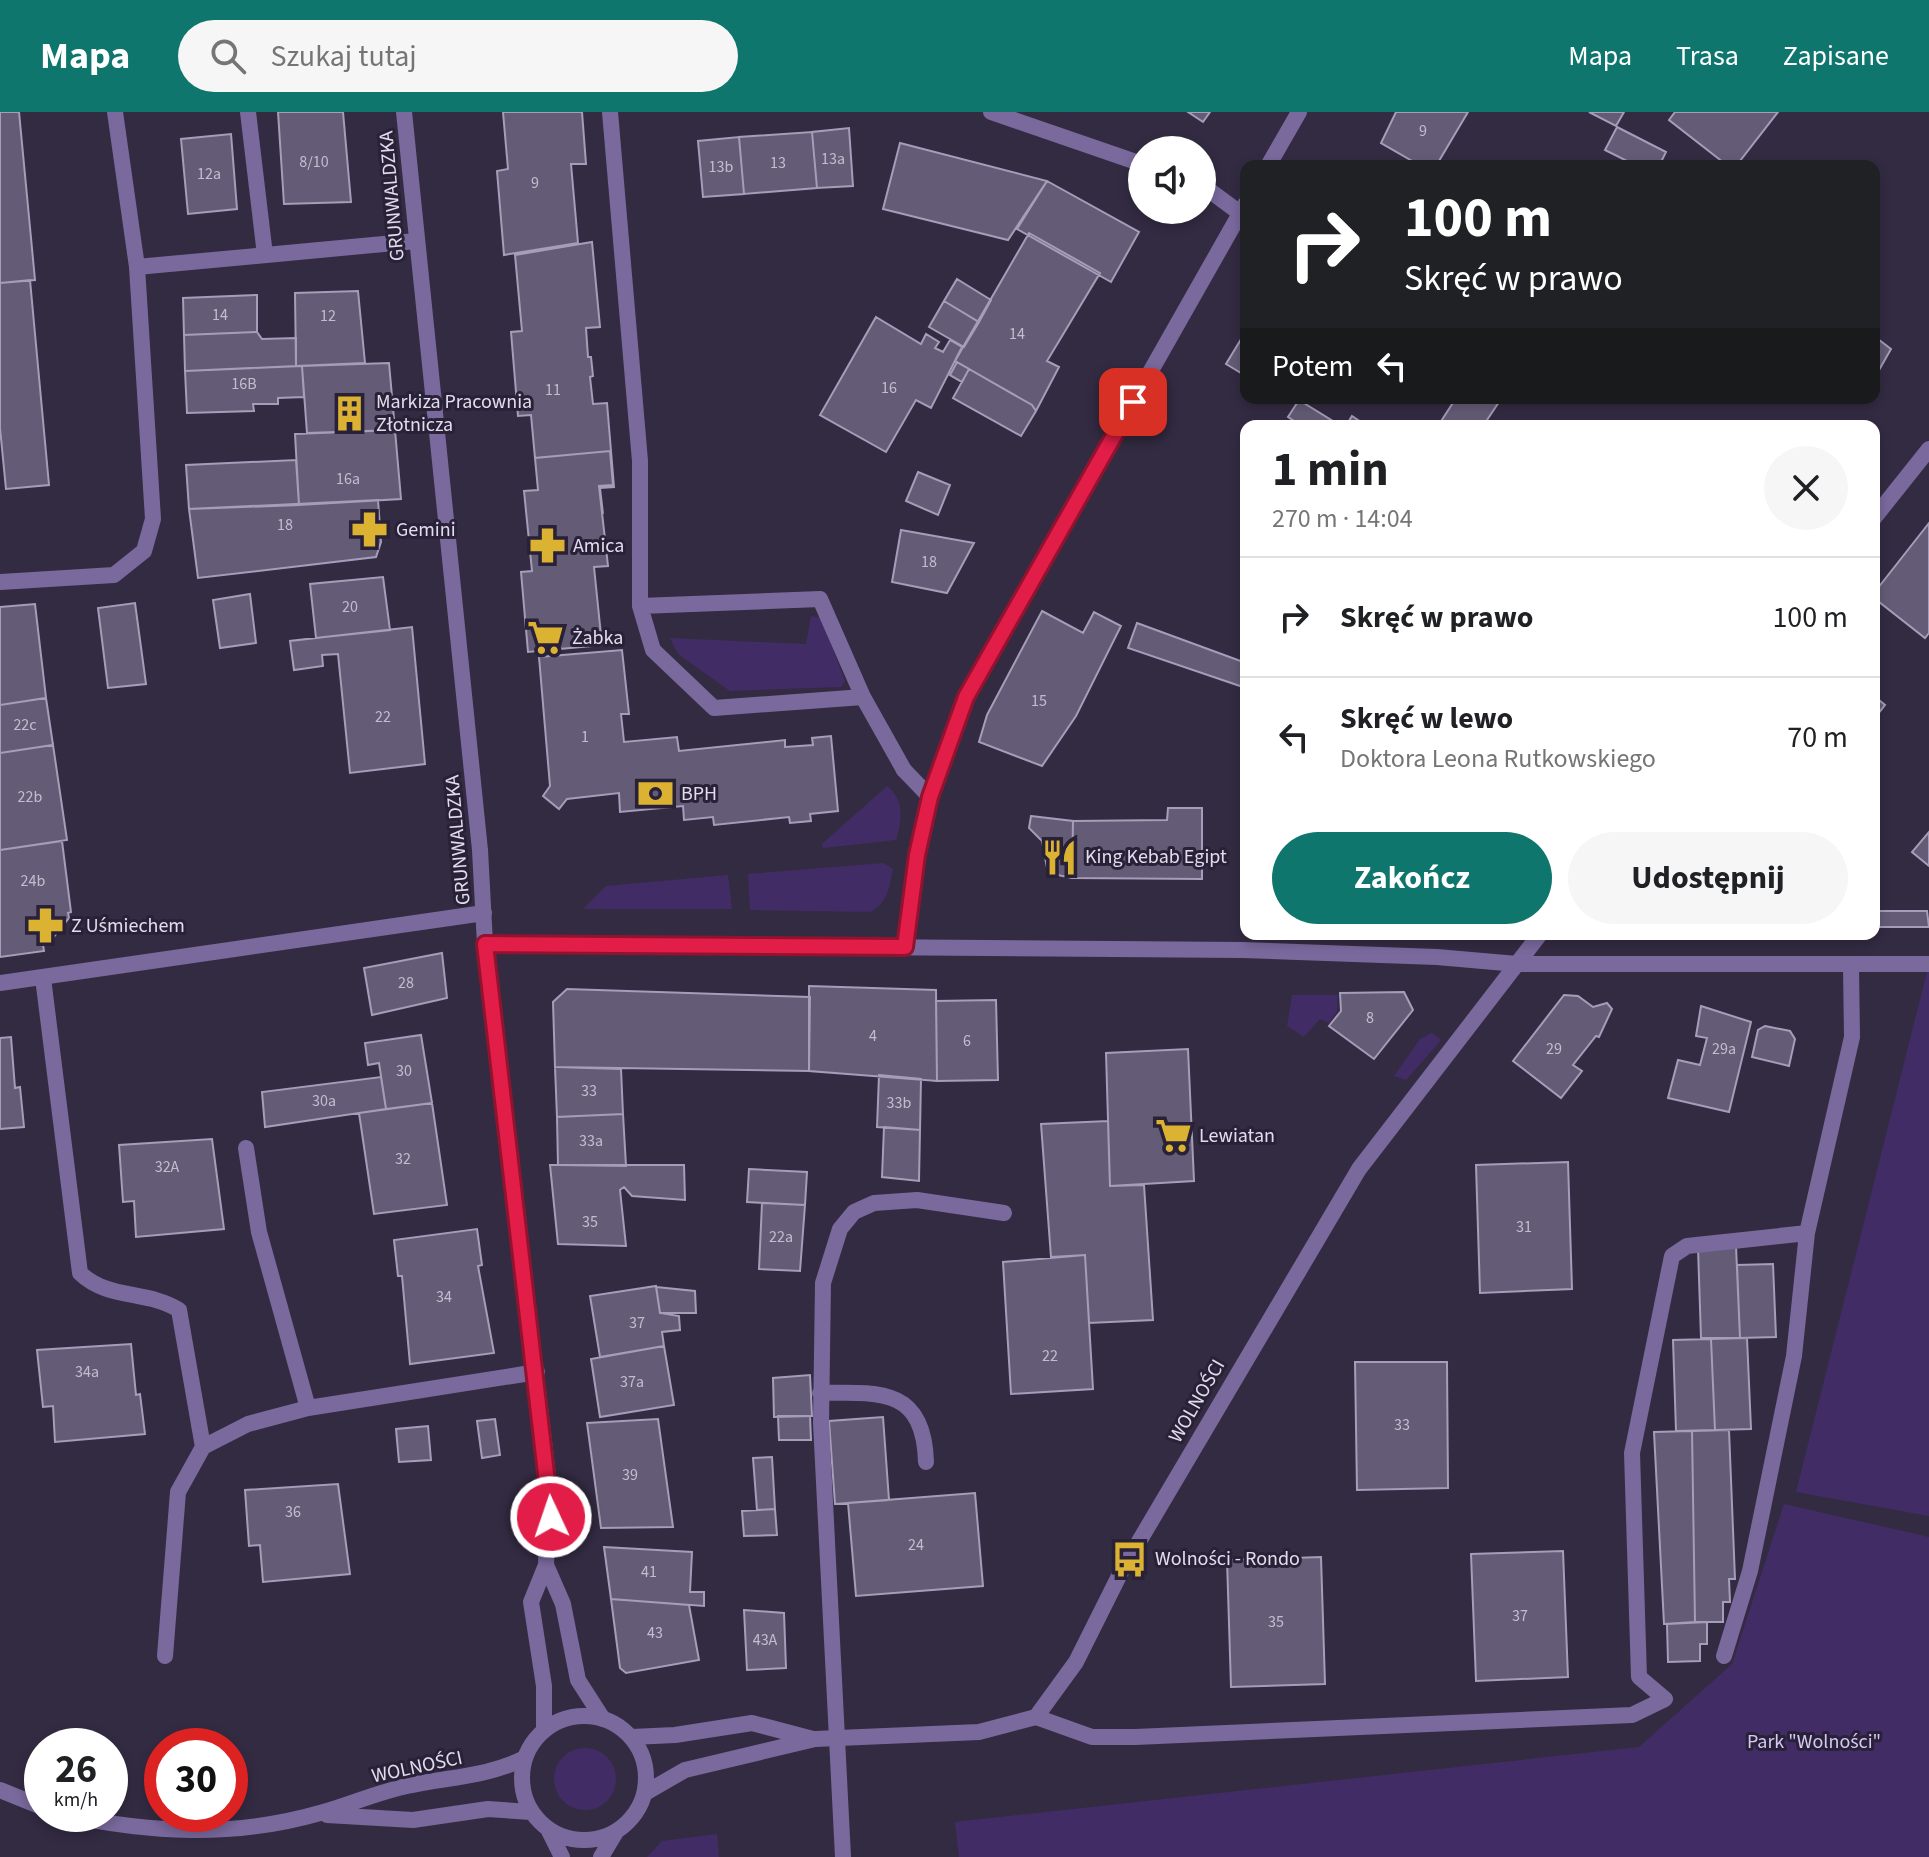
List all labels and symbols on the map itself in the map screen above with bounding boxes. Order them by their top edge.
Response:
house number: 9 [1419,120,1427,142]
street label: GRUNWALDZKA [372,129,412,262]
house number: 13a [821,148,845,170]
house number: 8/10 [299,151,329,173]
house number: 13 [770,152,786,174]
house number: 13b [709,156,734,178]
house number: 12a [197,163,221,185]
house number: 9 [531,172,539,194]
house number: 14 [212,304,228,326]
house number: 12 [320,305,336,327]
house number: 14 [1009,323,1025,345]
pin [1099,368,1167,436]
house number: 16B [231,373,257,395]
house number: 16 [881,377,897,399]
house number: 11 [545,379,561,401]
place label: Markiza Pracownia Złotnicza [376,388,532,439]
building icon: Markiza Pracownia Złotnicza [331,394,369,432]
house number: 16a [336,468,360,490]
pharmacy icon: Gemini [351,511,389,549]
house number: 18 [277,514,293,536]
place label: Gemini [396,516,456,544]
pharmacy icon: Amica [528,527,566,565]
place label: Amica [573,532,624,560]
house number: 18 [921,551,937,573]
house number: 20 [342,596,358,618]
supermarket icon: Żabka [527,619,565,657]
place label: Żabka [572,624,623,652]
house number: 15 [1031,690,1047,712]
house number: 22 [375,706,391,728]
house number: 22c [13,714,37,736]
house number: 1 [581,726,589,748]
street label: GRUNWALDZKA [438,773,478,906]
bank icon: BPH [636,775,674,813]
place label: BPH [681,780,717,808]
house number: 22b [18,786,43,808]
restaurant icon: King Kebab Egipt [1040,838,1078,876]
place label: King Kebab Egipt [1085,843,1227,871]
house number: 24b [21,870,46,892]
pharmacy icon: Z Uśmiechem [26,907,64,945]
place label: Z Uśmiechem [71,912,185,940]
house number: 28 [398,972,414,994]
house number: 8 [1366,1007,1374,1029]
house number: 4 [869,1025,877,1047]
house number: 6 [963,1030,971,1052]
house number: 29 [1546,1038,1562,1060]
house number: 29a [1712,1038,1736,1060]
house number: 30 [396,1060,412,1082]
house number: 33 [581,1080,597,1102]
house number: 30a [312,1090,336,1112]
house number: 33b [887,1092,912,1114]
supermarket icon: Lewiatan [1154,1117,1192,1155]
place label: Lewiatan [1199,1122,1275,1150]
house number: 33a [579,1130,603,1152]
house number: 32 [395,1148,411,1170]
house number: 32A [155,1156,180,1178]
house number: 35 [582,1211,598,1233]
house number: 31 [1516,1216,1532,1238]
house number: 22a [769,1226,793,1248]
house number: 34 [436,1286,452,1308]
house number: 37 [629,1312,645,1334]
house number: 22 [1042,1345,1058,1367]
street label: WOLNOŚCI [1162,1354,1232,1448]
house number: 34a [75,1361,99,1383]
house number: 37a [620,1371,644,1393]
house number: 33 [1394,1414,1410,1436]
house number: 39 [622,1464,638,1486]
position arrow [509,1475,593,1559]
house number: 36 [285,1501,301,1523]
house number: 24 [908,1534,924,1556]
bus stop icon: Wolności - Rondo [1110,1540,1148,1578]
place label: Wolności - Rondo [1155,1545,1300,1573]
house number: 41 [641,1561,657,1583]
house number: 37 [1512,1605,1528,1627]
house number: 35 [1268,1611,1284,1633]
house number: 43 [647,1622,663,1644]
house number: 43A [753,1629,778,1651]
speed limit sign: 30 [144,1728,248,1832]
park label: Park "Wolności" [1747,1728,1881,1756]
street label: WOLNOŚCI [369,1744,465,1790]

